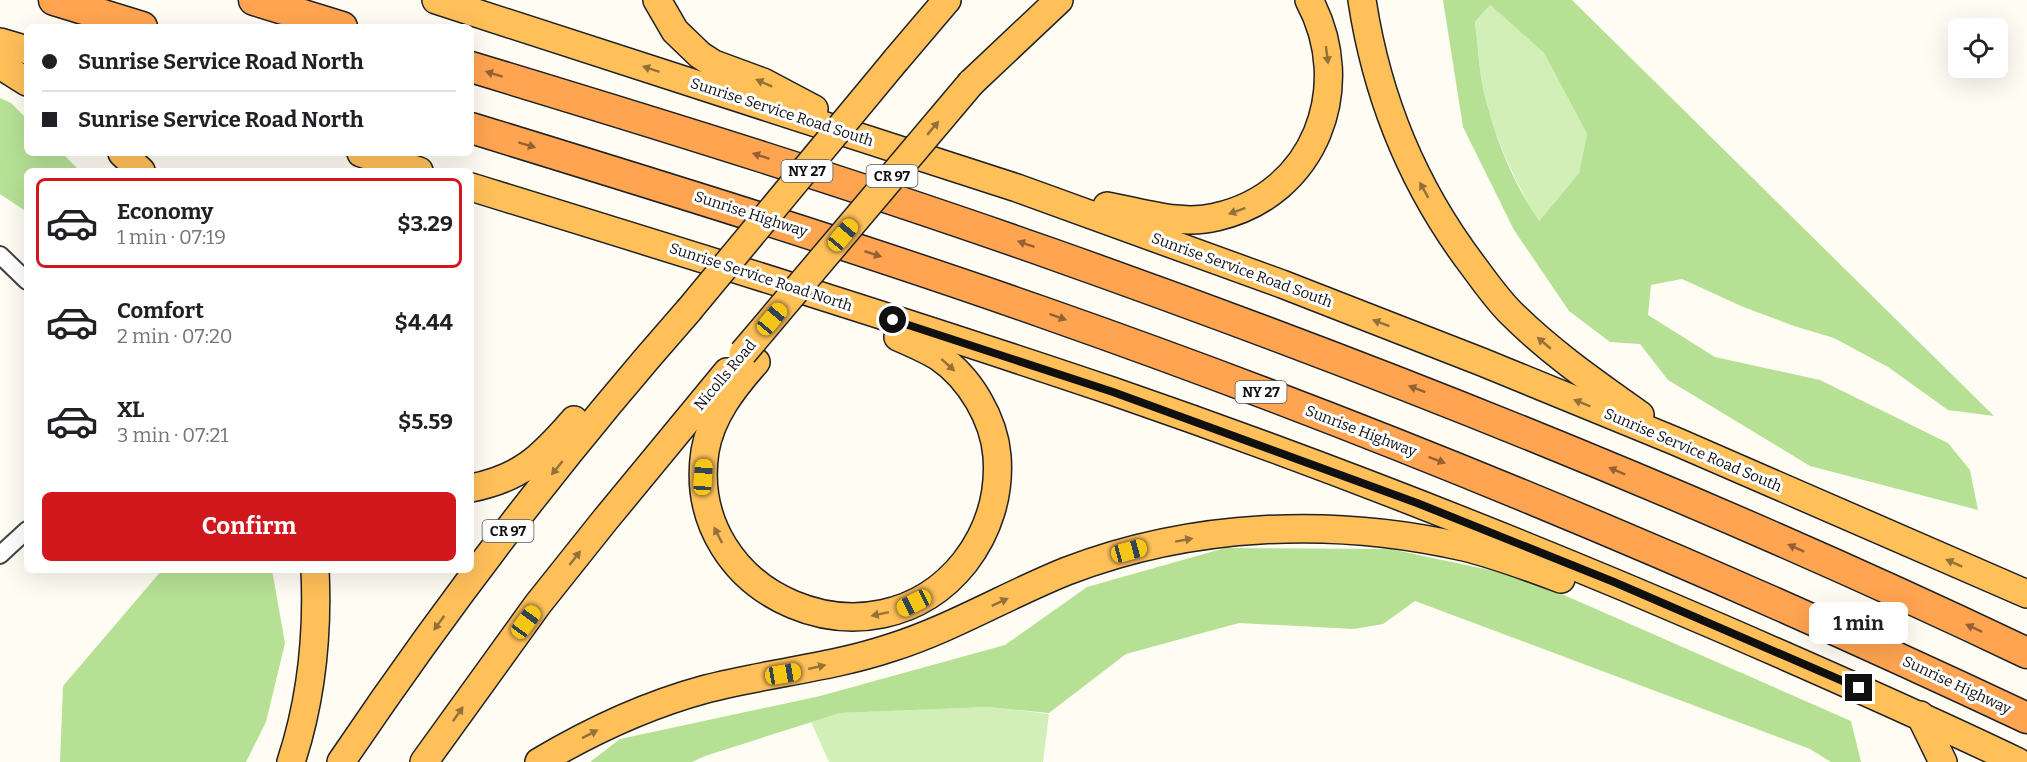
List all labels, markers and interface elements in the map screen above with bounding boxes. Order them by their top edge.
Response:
map controls [1948,18,2008,78]
button: locate [1948,18,2008,78]
one-way arrow [1322,46,1332,65]
text: Sunrise Service Road North [78,48,364,75]
one-way arrow [642,64,660,74]
one-way arrow [485,69,503,78]
street label: Sunrise Service Road South [688,74,876,150]
one-way arrow [755,78,772,87]
text: Sunrise Service Road North [78,106,364,133]
one-way arrow [926,120,939,135]
one-way arrow [518,141,536,150]
one-way arrow [752,151,770,160]
road number: NY 27 [782,160,832,182]
road number: CR 97 [866,165,918,187]
one-way arrow [1419,182,1430,198]
street label: Sunrise Highway [692,187,810,241]
icon: car [45,196,99,250]
text: Economy [117,198,213,225]
one-way arrow [1228,206,1246,216]
text: $3.29 [397,210,453,237]
car [825,215,861,255]
text: 1 min · 07:19 [117,225,226,249]
street label: Sunrise Service Road South [1149,229,1335,311]
street label: Sunrise Service Road North [667,239,855,315]
one-way arrow [1016,239,1034,249]
one-way arrow [864,250,882,260]
icon: car [45,295,99,349]
text: Comfort [117,297,204,324]
car [754,299,790,339]
route start [879,306,906,333]
text: $4.44 [395,309,453,336]
one-way arrow [1049,313,1067,323]
one-way arrow [1372,317,1390,327]
text: 2 min · 07:20 [117,324,233,348]
street label: Nicolls Road [690,336,760,414]
one-way arrow [1537,337,1552,350]
one-way arrow [940,358,955,371]
road number: NY 27 [1236,381,1286,403]
one-way arrow [1408,384,1426,394]
icon: car [45,394,99,448]
text: XL [117,396,144,423]
one-way arrow [1572,398,1590,408]
street label: Sunrise Highway [1303,401,1419,461]
street label: Sunrise Service Road South [1602,404,1785,496]
text: $5.59 [398,408,453,435]
text: 3 min · 07:21 [117,423,228,447]
one-way arrow [1428,455,1446,465]
car [693,458,713,496]
one-way arrow [551,460,564,476]
one-way arrow [1609,466,1626,475]
button: Confirm [42,492,456,561]
road number: CR 97 [482,520,534,542]
one-way arrow [713,526,723,543]
one-way arrow [1174,535,1193,544]
car [1109,538,1149,564]
one-way arrow [1788,543,1805,552]
one-way arrow [568,550,581,566]
one-way arrow [1945,559,1962,568]
car [894,587,934,619]
one-way arrow [991,597,1008,606]
callout: 1 min [1810,601,1908,643]
car [508,602,544,642]
one-way arrow [871,610,890,619]
text: 1 min [1833,611,1884,635]
one-way arrow [433,615,445,631]
one-way arrow [1966,623,1983,632]
street label: Sunrise Highway [1900,652,2014,718]
car [764,662,802,686]
one-way arrow [807,662,826,671]
route end [1845,674,1872,701]
one-way arrow [452,707,464,723]
one-way arrow [582,729,599,739]

